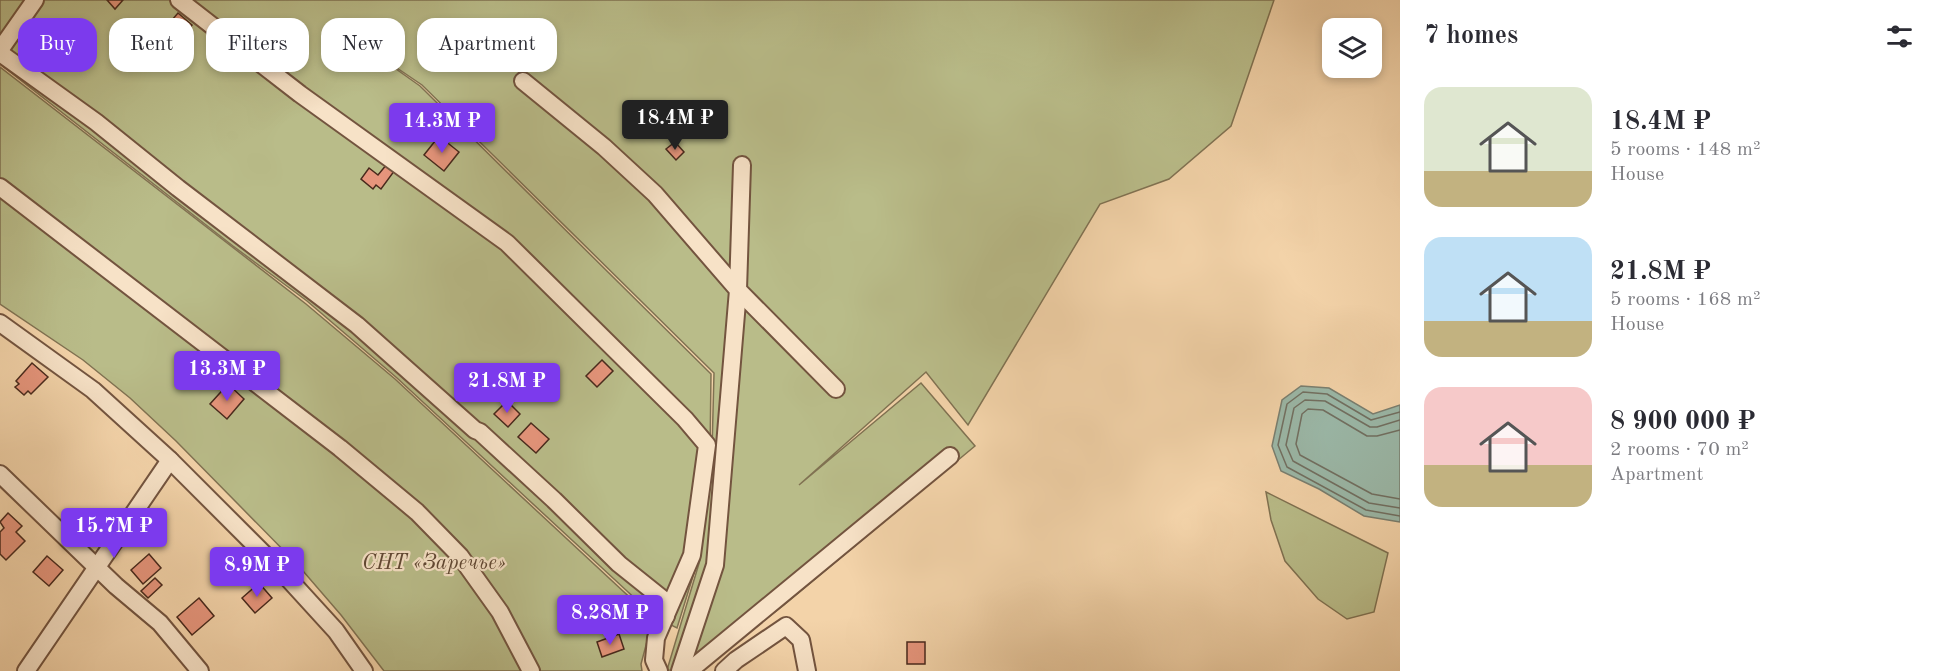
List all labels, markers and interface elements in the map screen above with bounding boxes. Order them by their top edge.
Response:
chip: Buy [18,18,97,72]
chip: Rent [109,18,194,72]
chip: Filters [206,18,309,72]
chip: New [321,18,405,72]
chip: Apartment [417,18,557,72]
map controls [1322,18,1382,78]
button: layers [1322,18,1382,78]
icon: filters [1883,20,1916,53]
text: 7 homes [1424,23,1518,49]
pin: 18.4M ₽ [620,100,730,151]
pin: 14.3M ₽ [387,103,497,154]
text: 18.4M ₽ [636,109,714,129]
text: 18.4M ₽ [1610,109,1711,135]
icon: home [1472,111,1544,183]
text: 14.3M ₽ [403,112,481,132]
text: 5 rooms · 148 m² [1610,140,1760,160]
text: House [1610,165,1664,185]
text: 21.8M ₽ [1610,259,1711,285]
icon: home [1472,261,1544,333]
text: 5 rooms · 168 m² [1610,290,1760,310]
text: House [1610,315,1664,335]
pin: 13.3M ₽ [172,351,282,402]
text: 13.3M ₽ [188,360,266,380]
pin: 21.8M ₽ [452,363,562,414]
text: 21.8M ₽ [468,372,546,392]
text: 8 900 000 ₽ [1610,409,1756,435]
icon: home [1472,411,1544,483]
text: 2 rooms · 70 m² [1610,440,1749,460]
text: Apartment [1610,465,1704,485]
pin: 15.7M ₽ [59,508,169,559]
text: 15.7M ₽ [75,517,153,537]
pin: 8.9M ₽ [208,547,306,598]
park label: СНТ «Заречье» [362,552,506,574]
text: 8.9M ₽ [224,556,290,576]
pin: 8.28M ₽ [555,595,665,646]
text: 8.28M ₽ [571,604,649,624]

